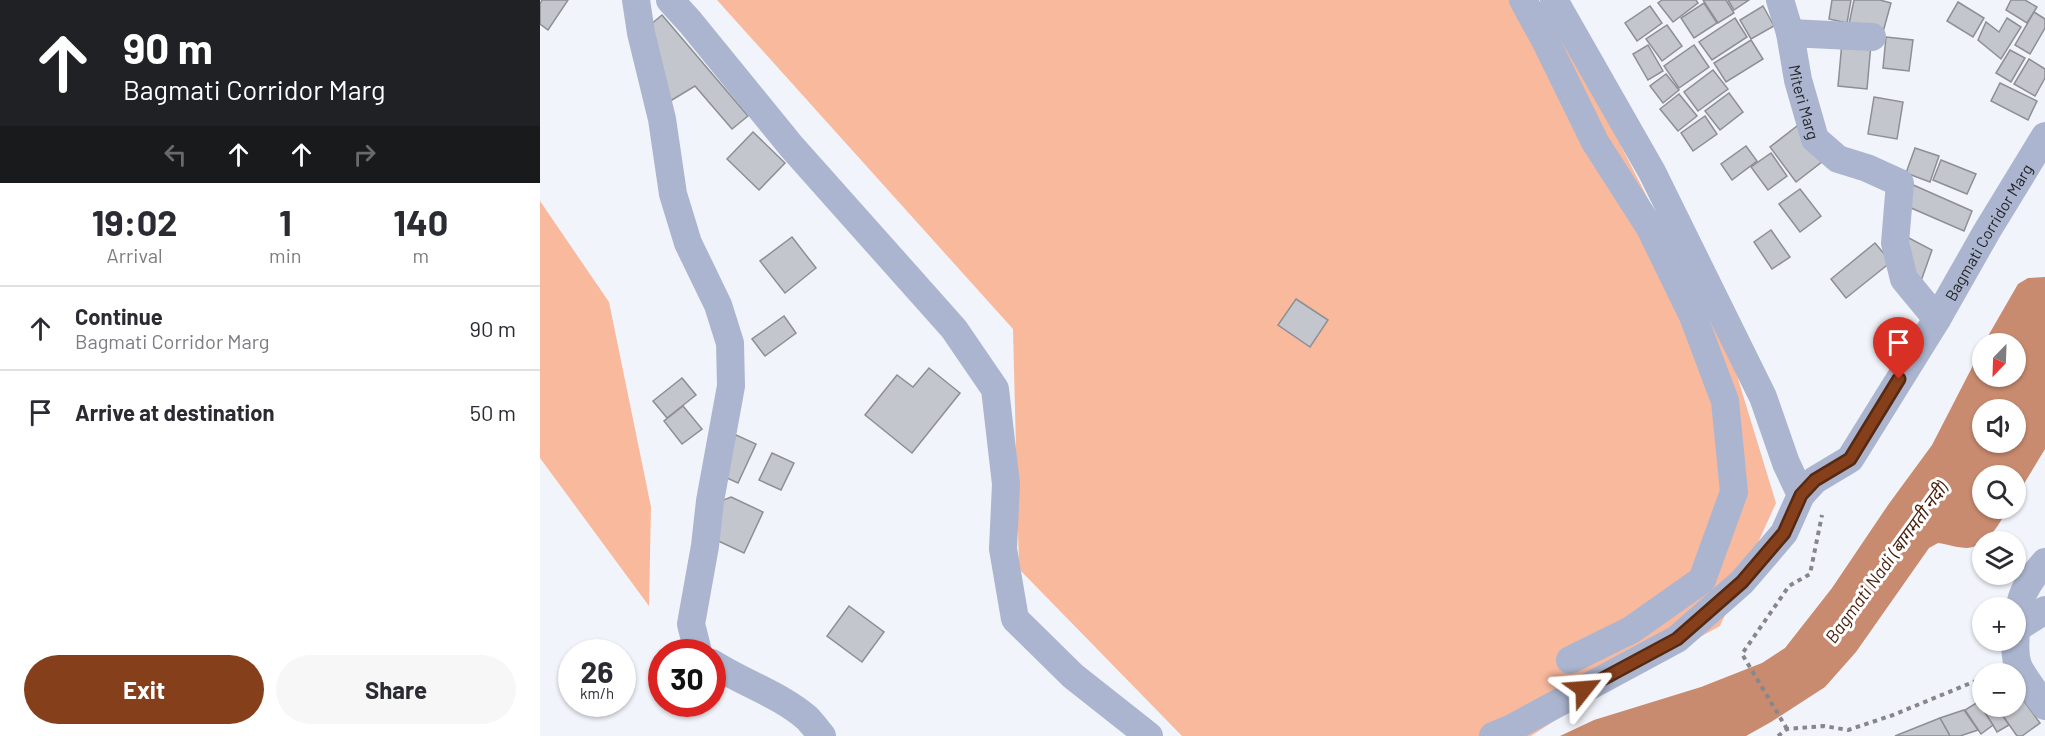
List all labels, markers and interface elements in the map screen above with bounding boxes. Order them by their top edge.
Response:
text: 90 m [123,22,213,72]
icon: ahead [24,24,102,102]
street label: Miteri Marg [1786,63,1824,141]
text: Bagmati Corridor Marg [123,73,386,105]
icon: left [159,138,192,171]
icon: ahead [222,138,255,171]
icon: ahead [285,138,318,171]
icon: right [348,138,381,171]
street label: Bagmati Corridor Marg [1940,160,2035,304]
text: 19:02 [92,200,177,243]
text: 1 [279,200,292,243]
text: 140 [393,200,448,243]
text: Arrival [107,243,163,267]
text: min [269,243,302,267]
text: m [412,243,429,267]
text: Continue [75,303,163,329]
icon: ahead [24,312,57,345]
text: 90 m [470,315,516,341]
pin [1873,317,1924,379]
icon: arrive [1882,326,1915,359]
text: Bagmati Corridor Marg [75,329,269,353]
north arrow [1972,333,2026,387]
map controls [1972,333,2026,717]
icon: arrive [24,396,57,429]
text: Arrive at destination [75,399,274,425]
text: 50 m [470,399,516,425]
button: sound [1972,399,2026,453]
button: search [1972,465,2026,519]
water label: Bagmati Nadi (बागमती नदी) [1820,476,1953,647]
button: layers [1972,531,2026,585]
button: + [1972,597,2026,651]
speed limit sign: 30 [648,639,726,717]
text: 26 [581,653,613,689]
button: Exit [24,655,264,724]
button: Share [276,655,516,724]
position arrow [1552,657,1616,721]
button: − [1972,663,2026,717]
text: km/h [580,684,614,702]

